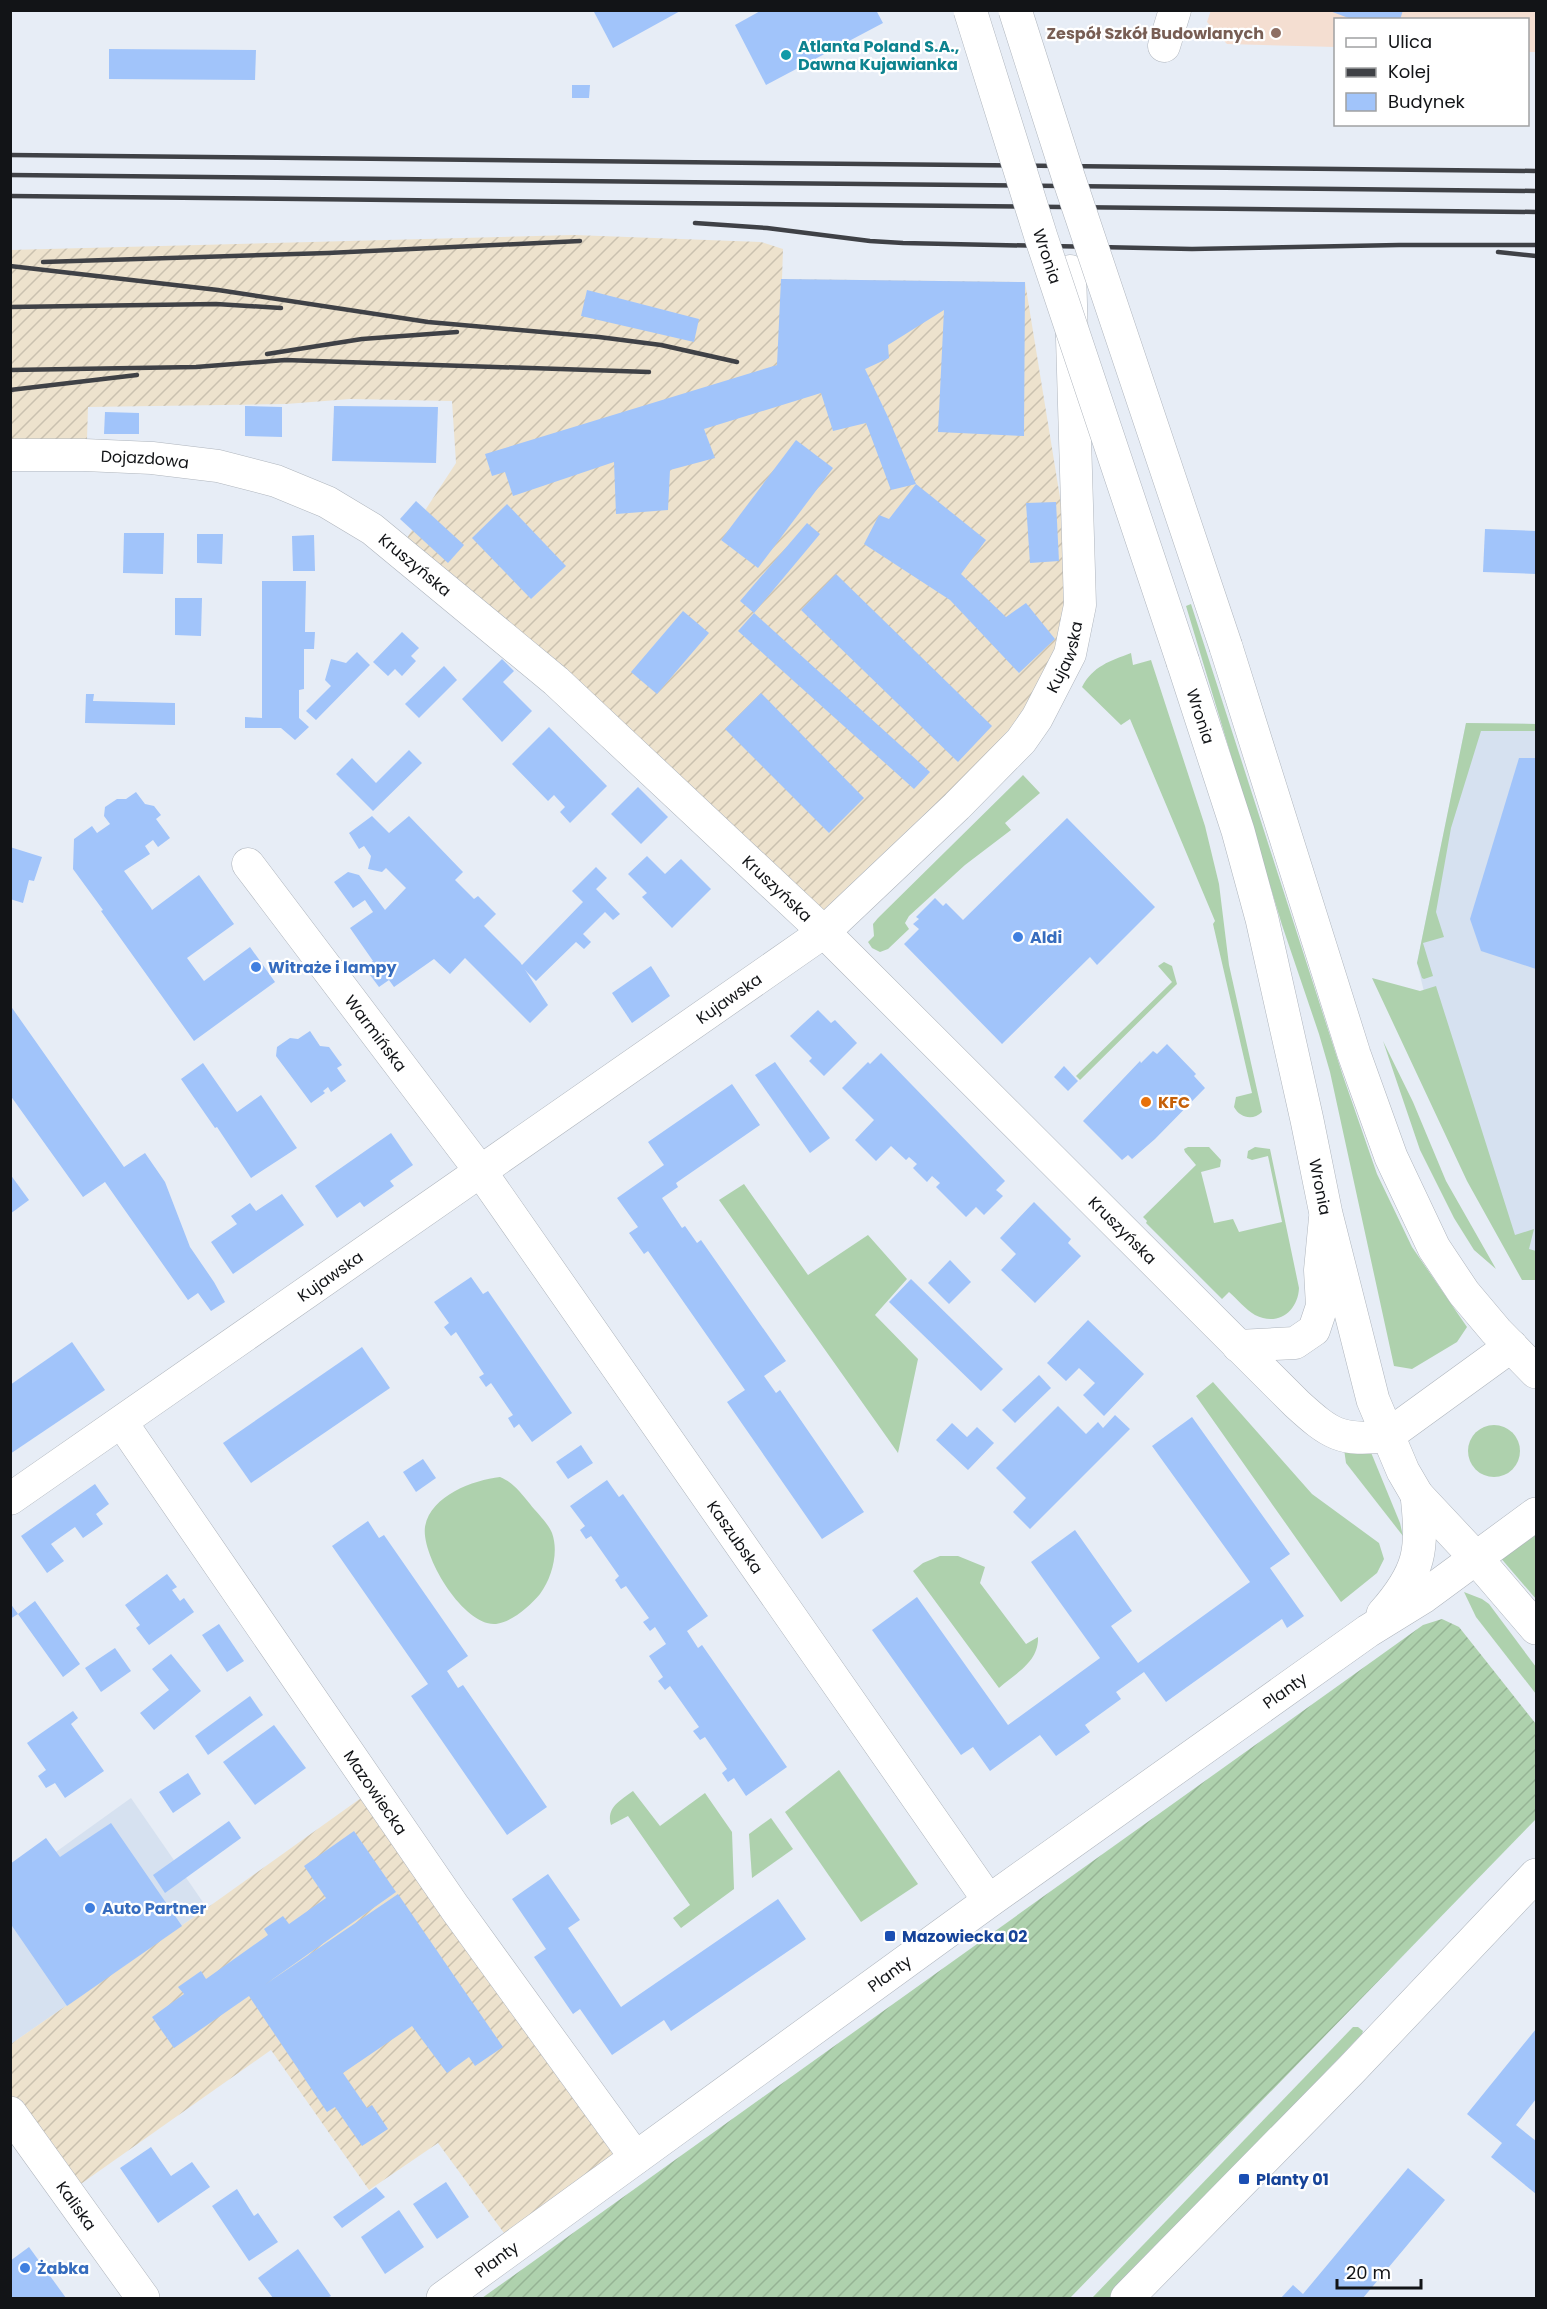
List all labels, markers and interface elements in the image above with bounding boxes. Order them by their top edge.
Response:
legend [1334,18,1529,126]
place label: Zespół Szkół Budowlanych [1047,22,1264,45]
marker: Zespół Szkół Budowlanych [1269,26,1283,40]
text: Ulica [1388,29,1432,54]
place label: Atlanta Poland S.A., Dawna Kujawianka [798,35,959,76]
marker: Atlanta Poland S.A., Dawna Kujawianka [779,48,793,62]
text: Kolej [1388,59,1430,84]
text: Budynek [1388,89,1466,114]
street label: Wronia [1027,226,1067,287]
street label: Dojazdowa [100,445,190,474]
street label: Kruszyńska [373,528,456,602]
street label: Kujawska [1041,619,1088,697]
street label: Wronia [1180,686,1220,747]
street label: Kruszyńska [737,850,817,927]
place label: Aldi [1030,926,1062,949]
marker: Aldi [1011,930,1025,944]
place label: Witraże i lampy [268,956,397,979]
marker: Witraże i lampy [249,960,263,974]
street label: Kujawska [692,968,767,1030]
street label: Warmińska [339,990,412,1076]
place label: KFC [1158,1091,1190,1114]
marker: KFC [1139,1095,1153,1109]
street label: Wronia [1303,1157,1337,1217]
street label: Kruszyńska [1083,1191,1162,1270]
street label: Kujawska [293,1246,368,1307]
street label: Kaszubska [701,1496,769,1578]
street label: Planty [1258,1667,1312,1714]
street label: Mazowiecka [338,1746,412,1839]
place label: Auto Partner [102,1897,206,1920]
marker: Auto Partner [83,1901,97,1915]
place label: Mazowiecka 02 [902,1925,1028,1948]
marker: Mazowiecka 02 [883,1929,897,1943]
street label: Planty [863,1950,916,1998]
place label: Planty 01 [1256,2168,1329,2191]
marker: Planty 01 [1237,2172,1251,2186]
street label: Kaliska [51,2177,102,2235]
street label: Planty [470,2236,523,2283]
scale bar [1337,2252,1421,2290]
place label: Żabka [37,2257,89,2280]
text: 20 m [1346,2260,1391,2285]
marker: Żabka [18,2261,32,2275]

